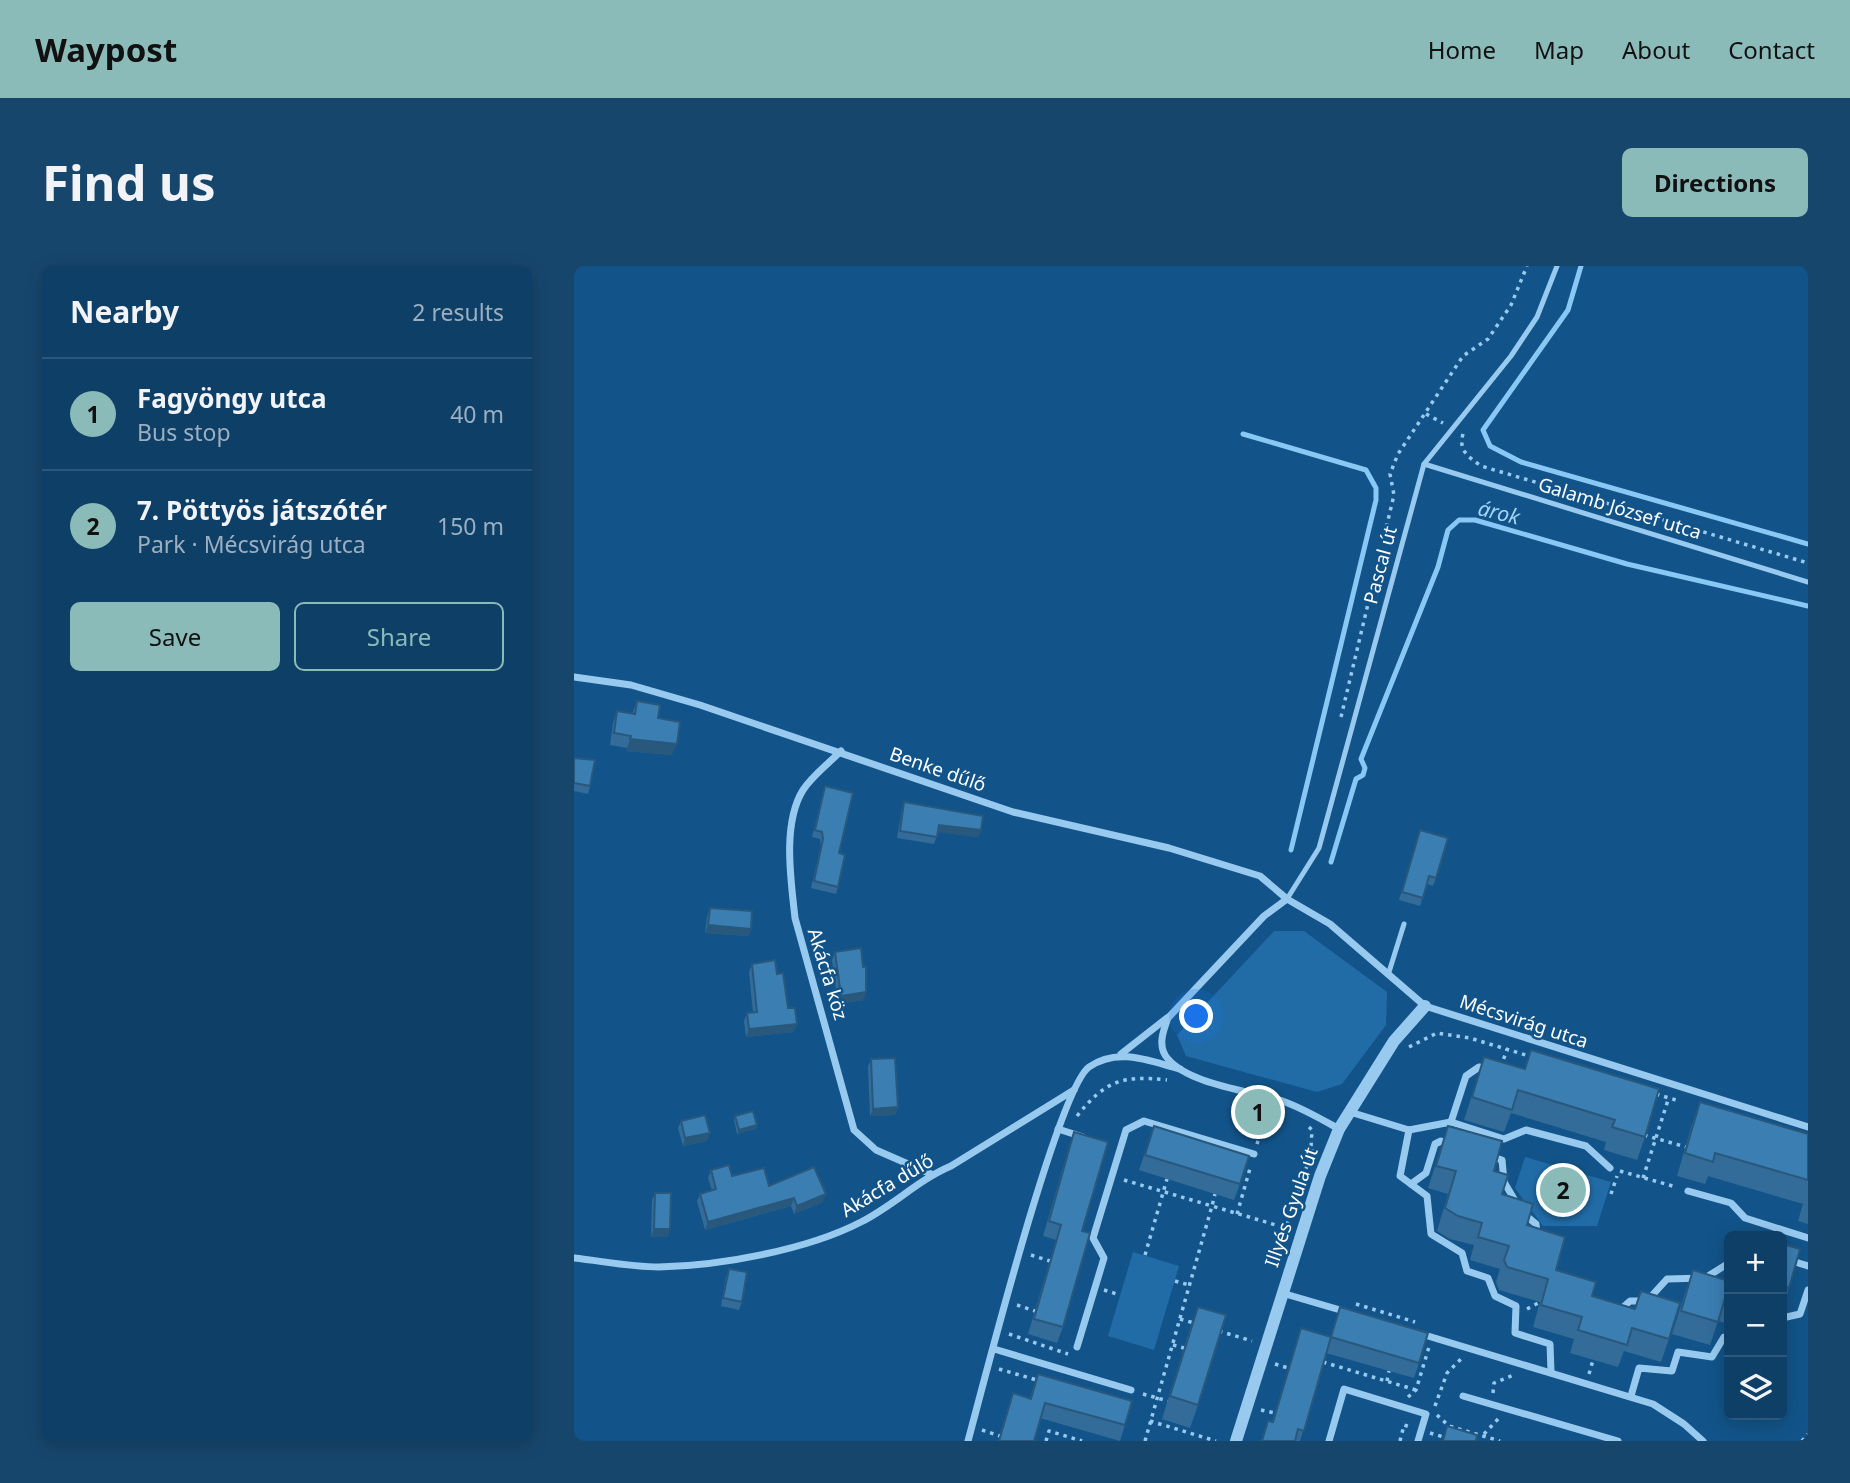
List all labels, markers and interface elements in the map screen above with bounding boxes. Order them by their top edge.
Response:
text: Waypost [35,27,177,72]
text: Home [1428,33,1496,66]
text: Map [1534,33,1584,66]
text: About [1622,33,1690,66]
text: Contact [1728,33,1815,66]
button: Directions [1622,148,1808,217]
text: Find us [42,149,216,215]
text: Nearby [70,291,179,332]
text: 2 results [412,296,504,328]
text: Fagyöngy utca [137,380,327,416]
text: 1 [86,398,100,430]
text: 40 m [450,398,504,430]
text: Bus stop [137,416,231,448]
street label: Galamb József utca [1535,471,1705,545]
text: 7. Pöttyös játszótér [137,492,387,528]
water label: árok [1475,493,1524,531]
text: 2 [86,510,100,542]
text: 150 m [437,510,504,542]
street label: Pascal út [1357,523,1403,607]
text: Park · Mécsvirág utca [137,528,366,560]
button: Save [70,602,280,671]
button: Share [294,602,504,671]
street label: Benke dűlő [886,740,990,798]
street label: Akácfa köz [802,925,854,1023]
street label: Mécsvirág utca [1456,988,1592,1054]
your location [1179,999,1213,1033]
pin: 1 [1235,1086,1281,1138]
street label: Illyés Gyula út [1258,1144,1324,1270]
street label: Akácfa dűlő [836,1147,938,1223]
pin: 2 [1540,1164,1586,1216]
map controls [1724,1231,1787,1420]
button: + [1724,1231,1787,1294]
button: − [1724,1294,1787,1357]
button: layers [1724,1357,1787,1420]

